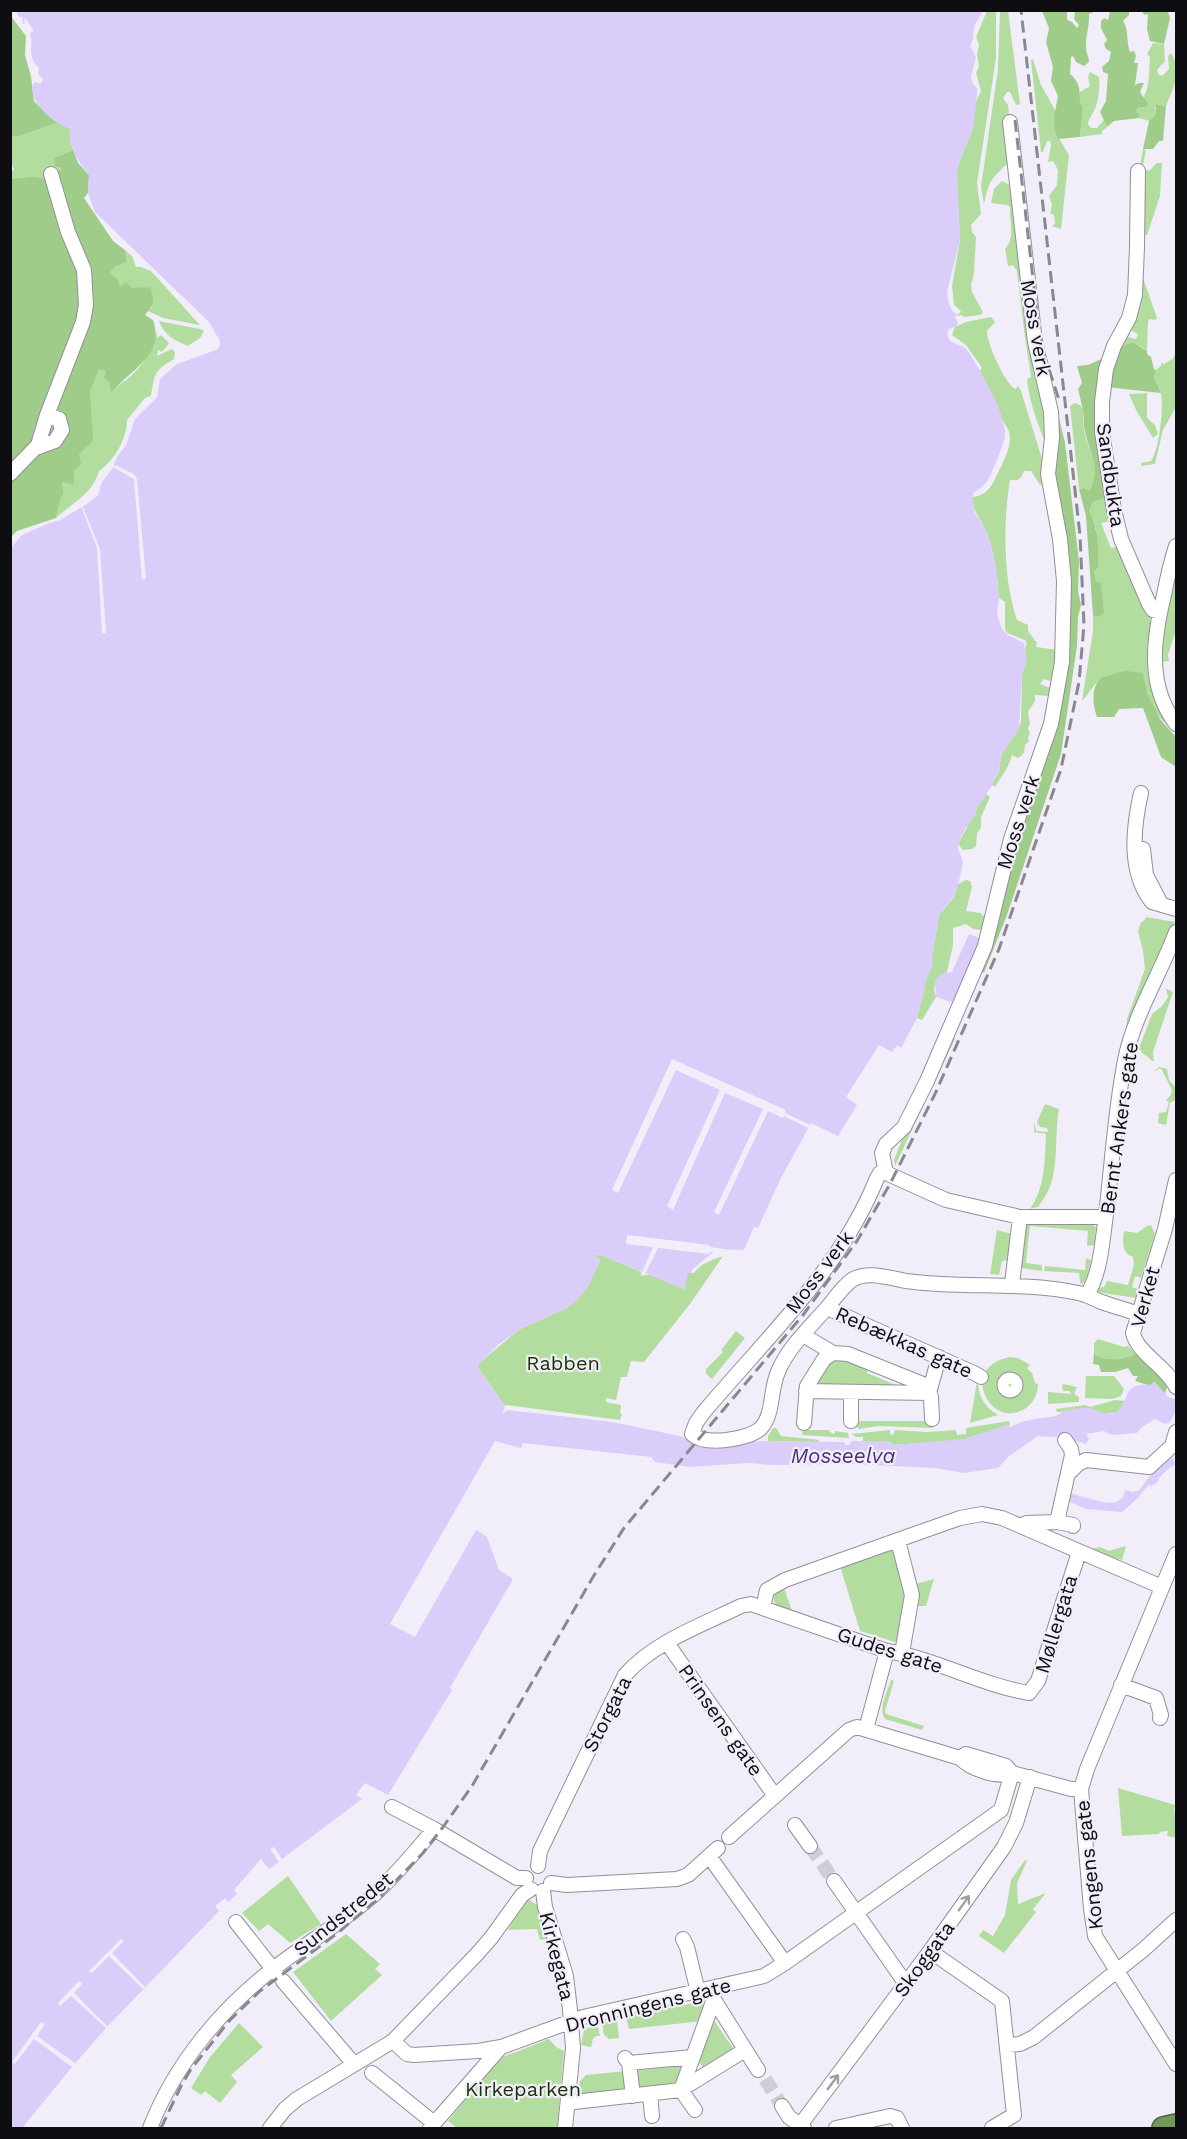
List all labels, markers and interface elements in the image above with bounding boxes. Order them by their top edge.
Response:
street label: Moss verk [1016,278,1056,378]
street label: Sandbukta [1092,421,1130,529]
street label: Moss verk [991,772,1045,872]
street label: Bernt Ankers gate [1095,1040,1143,1216]
street label: Moss verk [780,1226,858,1318]
street label: Verket [1125,1263,1165,1330]
street label: Rebækkas gate [832,1301,976,1383]
park label: Rabben [526,1351,600,1375]
water label: Mosseelva [791,1443,895,1468]
street label: Møllergata [1030,1572,1082,1676]
street label: Gudes gate [834,1622,946,1678]
street label: Prinsens gate [673,1659,769,1781]
street label: Storgata [578,1672,636,1756]
street label: Kongens gate [1070,1799,1108,1931]
street label: Sundstredet [289,1866,398,1961]
one-way arrow [958,1896,970,1912]
street label: Kirkegata [534,1909,580,2003]
street label: Skoggata [889,1916,959,2002]
street label: Dronningens gate [563,1973,733,2037]
one-way arrow [827,2074,840,2090]
park label: Kirkeparken [465,2077,581,2101]

